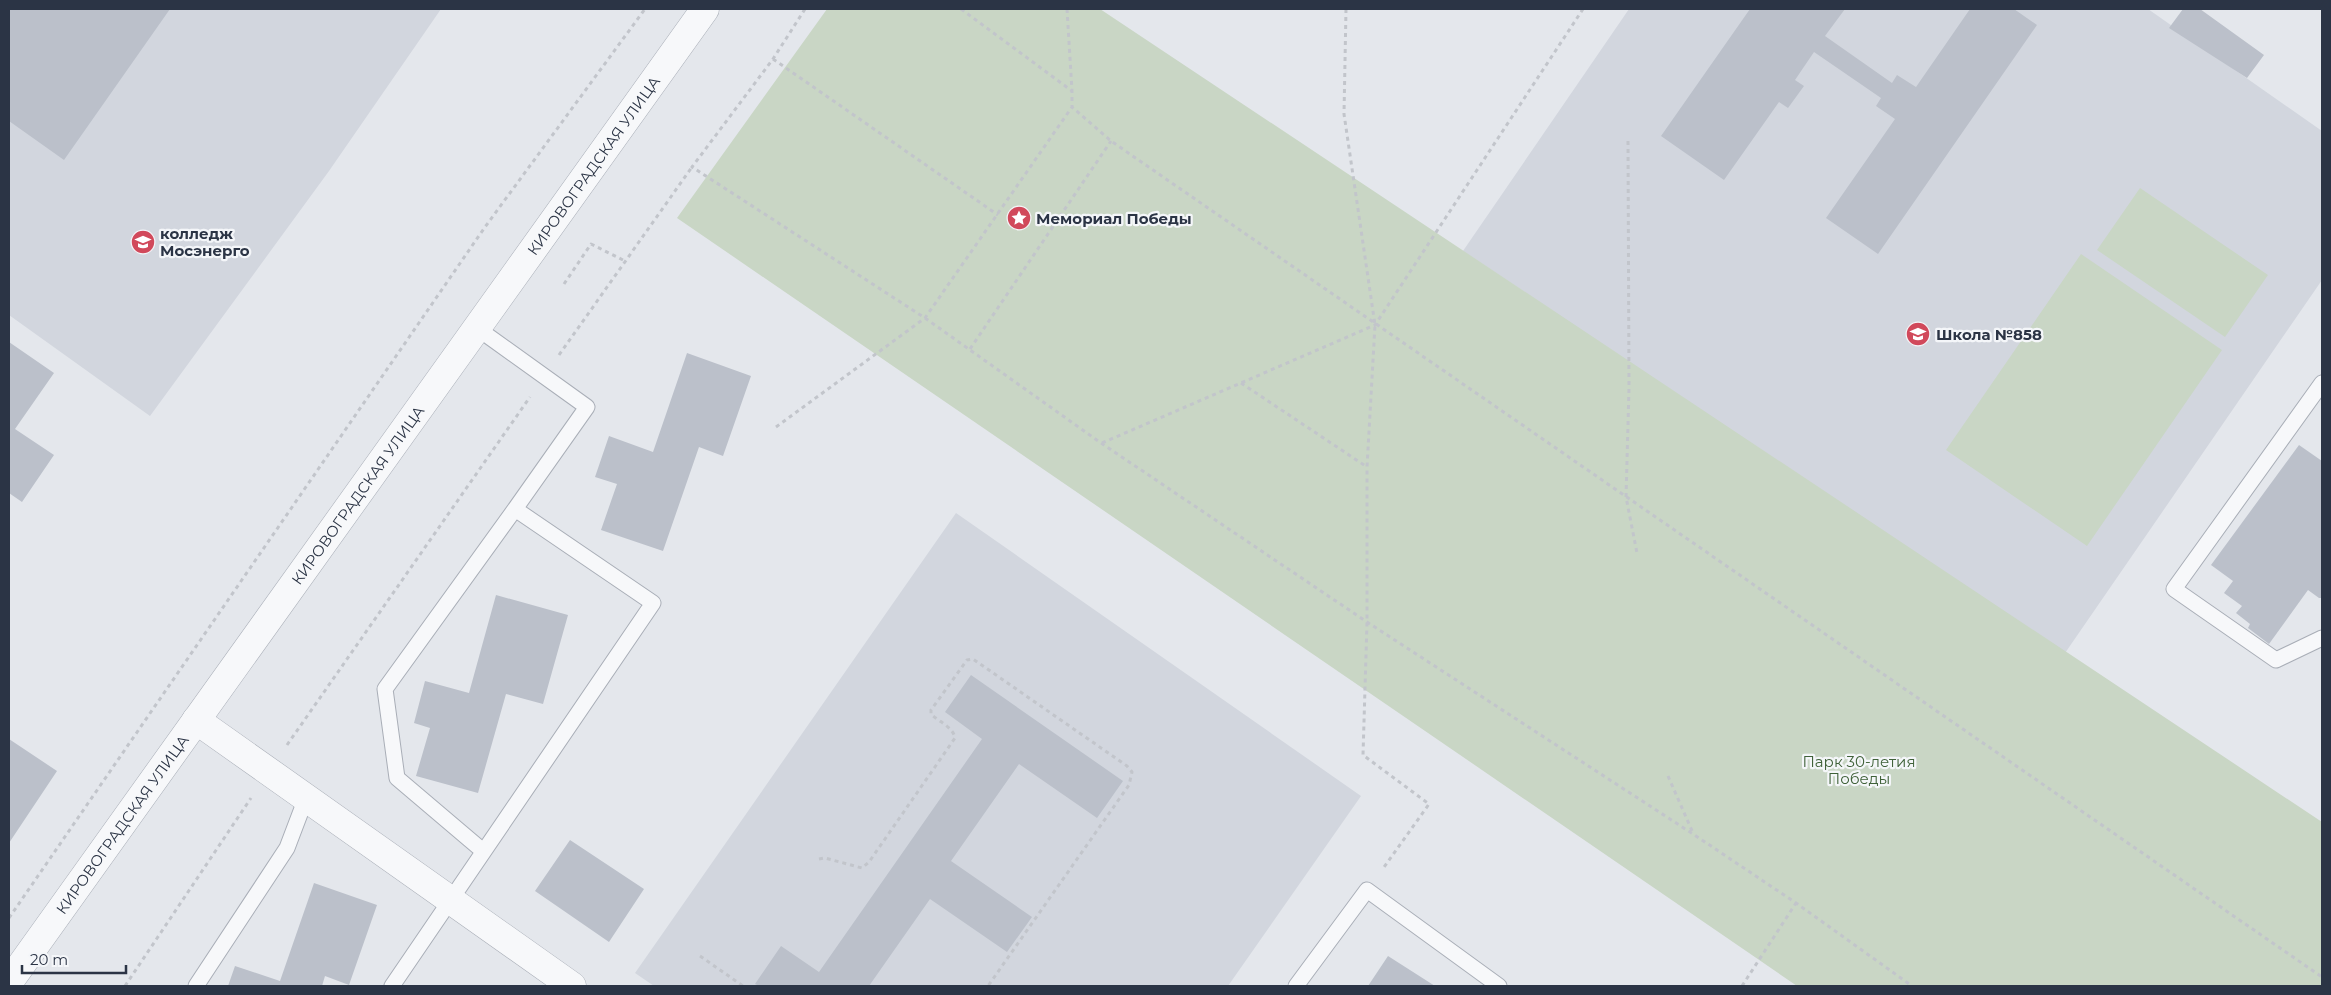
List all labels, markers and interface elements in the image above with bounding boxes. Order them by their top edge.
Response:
street label: КИРОВОГРАДСКАЯ УЛИЦА [523,72,664,259]
place icon: Мемориал Победы [1006,205,1032,231]
place label: Мемориал Победы [1036,209,1192,228]
place label: колледж Мосэнерго [160,224,250,260]
school or university icon: колледж Мосэнерго [130,229,156,255]
school or university icon: Школа №858 [1905,321,1931,347]
place label: Школа №858 [1936,325,2042,344]
street label: КИРОВОГРАДСКАЯ УЛИЦА [287,402,428,588]
street label: КИРОВОГРАДСКАЯ УЛИЦА [51,731,192,917]
park label: Парк 30-летия Победы [1802,752,1916,788]
scale bar [22,942,126,974]
text: 20 m [30,950,68,969]

